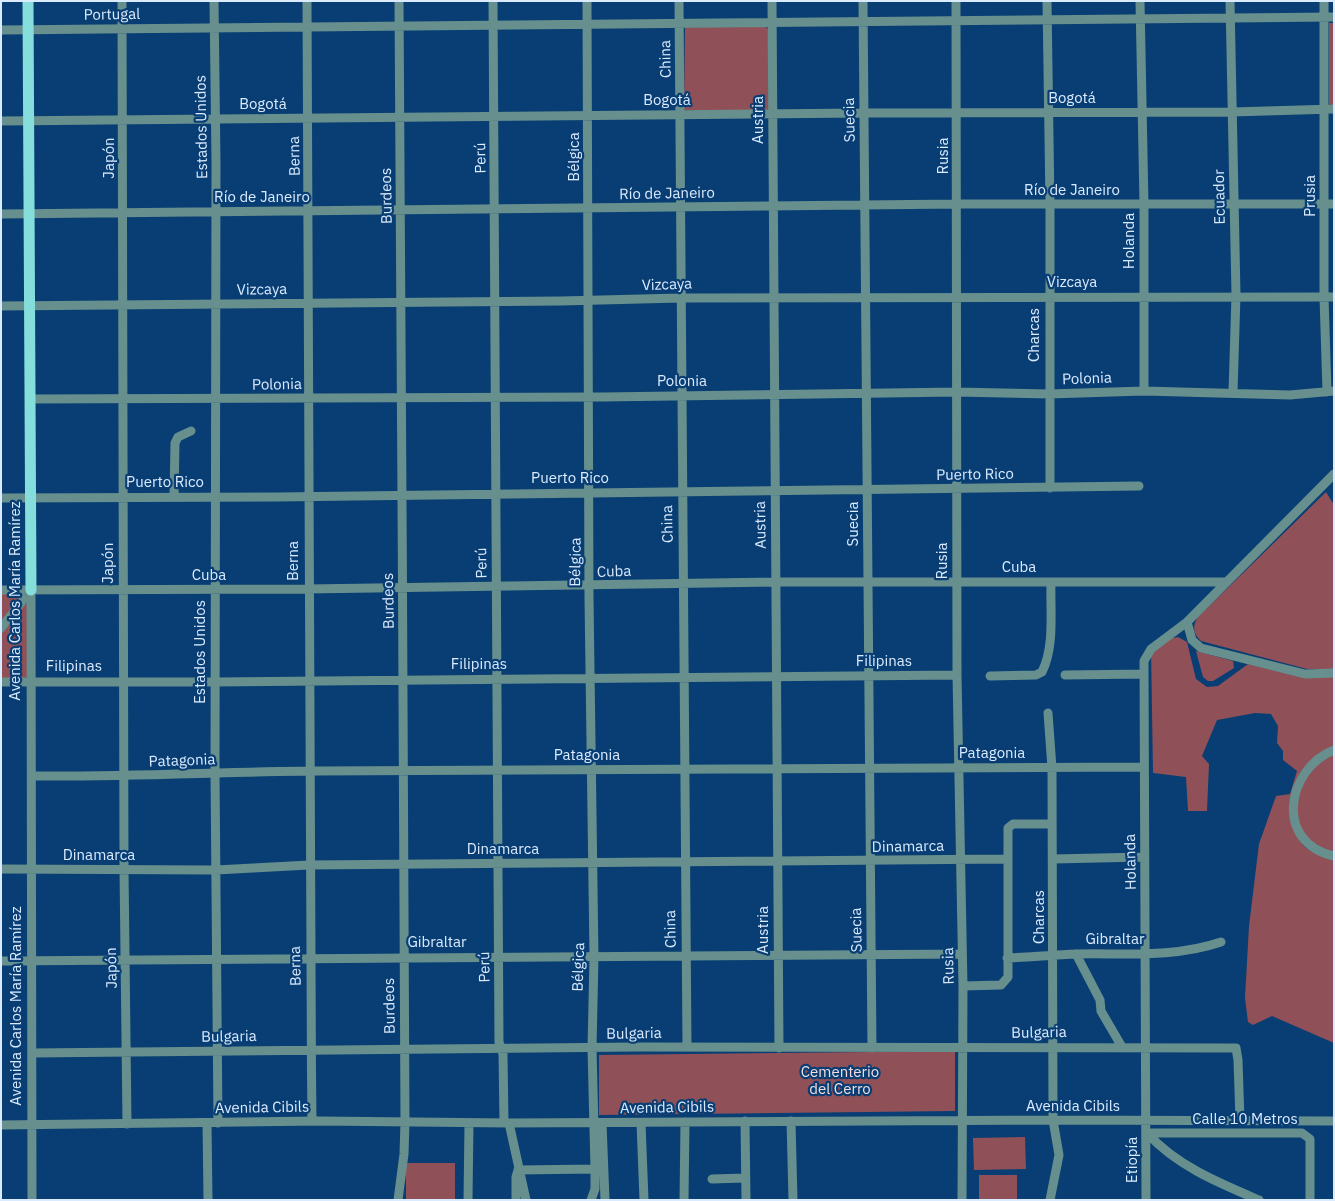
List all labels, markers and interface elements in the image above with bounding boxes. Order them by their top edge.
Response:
street label: Portugal [84,6,140,24]
street label: China [657,40,675,78]
street label: Estados Unidos [192,75,212,179]
street label: Bogotá [1048,90,1096,108]
street label: Bogotá [643,92,691,110]
street label: Bogotá [239,96,287,114]
street label: Austria [750,96,768,144]
street label: Suecia [841,97,859,143]
street label: Bélgica [566,132,584,182]
street label: Berna [286,136,304,176]
street label: Japón [101,137,119,179]
street label: Rusia [935,137,953,175]
street label: Perú [472,142,490,174]
street label: Burdeos [378,168,396,224]
street label: Ecuador [1211,169,1229,225]
street label: Prusia [1302,175,1320,217]
street label: Río de Janeiro [1024,182,1120,200]
street label: Río de Janeiro [619,184,715,204]
street label: Río de Janeiro [214,189,310,207]
street label: Holanda [1121,213,1139,269]
street label: Vizcaya [1047,274,1097,292]
street label: Vizcaya [641,275,693,295]
street label: Vizcaya [237,281,287,299]
street label: Charcas [1026,308,1044,362]
street label: Polonia [1062,369,1112,389]
street label: Polonia [657,373,707,391]
street label: Polonia [252,376,302,394]
street label: Puerto Rico [936,465,1014,485]
street label: Puerto Rico [531,470,609,488]
street label: Puerto Rico [126,474,204,492]
street label: Avenida Carlos María Ramírez [7,501,25,701]
street label: Austria [752,501,770,549]
street label: Suecia [845,502,863,546]
street label: China [659,505,677,543]
street label: Bélgica [567,537,585,587]
street label: Berna [285,541,303,581]
street label: Japón [100,542,118,584]
street label: Rusia [934,542,952,580]
street label: Perú [473,547,491,579]
street label: Cuba [1002,559,1036,577]
street label: Cuba [596,562,632,582]
street label: Cuba [192,567,226,585]
street label: Burdeos [380,573,398,629]
street label: Estados Unidos [192,600,210,704]
street label: Filipinas [856,653,912,671]
street label: Filipinas [451,656,507,674]
street label: Filipinas [46,658,102,676]
street label: Patagonia [959,745,1025,763]
street label: Patagonia [554,747,620,765]
street label: Patagonia [148,751,216,771]
street label: Holanda [1122,834,1140,890]
street label: Dinamarca [872,837,944,857]
street label: Dinamarca [467,841,539,859]
street label: Dinamarca [63,847,135,865]
street label: Charcas [1031,890,1049,944]
street label: Avenida Carlos María Ramírez [8,906,26,1106]
street label: Austria [755,906,773,954]
street label: Suecia [848,907,866,953]
street label: China [662,910,680,948]
street label: Gibraltar [1085,931,1145,949]
street label: Gibraltar [407,934,467,952]
street label: Bélgica [569,942,589,992]
street label: Berna [287,946,305,986]
street label: Japón [103,947,121,989]
street label: Rusia [940,947,958,985]
street label: Perú [476,951,494,983]
street label: Burdeos [381,978,399,1034]
street label: Bulgaria [1011,1024,1067,1042]
street label: Bulgaria [606,1025,662,1043]
street label: Bulgaria [201,1028,257,1046]
park label: Cementerio del Cerro [801,1064,879,1099]
street label: Avenida Cibils [215,1098,309,1118]
street label: Avenida Cibils [620,1098,714,1118]
street label: Avenida Cibils [1026,1098,1120,1116]
street label: Calle 10 Metros [1192,1111,1298,1129]
street label: Etiopía [1124,1137,1142,1183]

